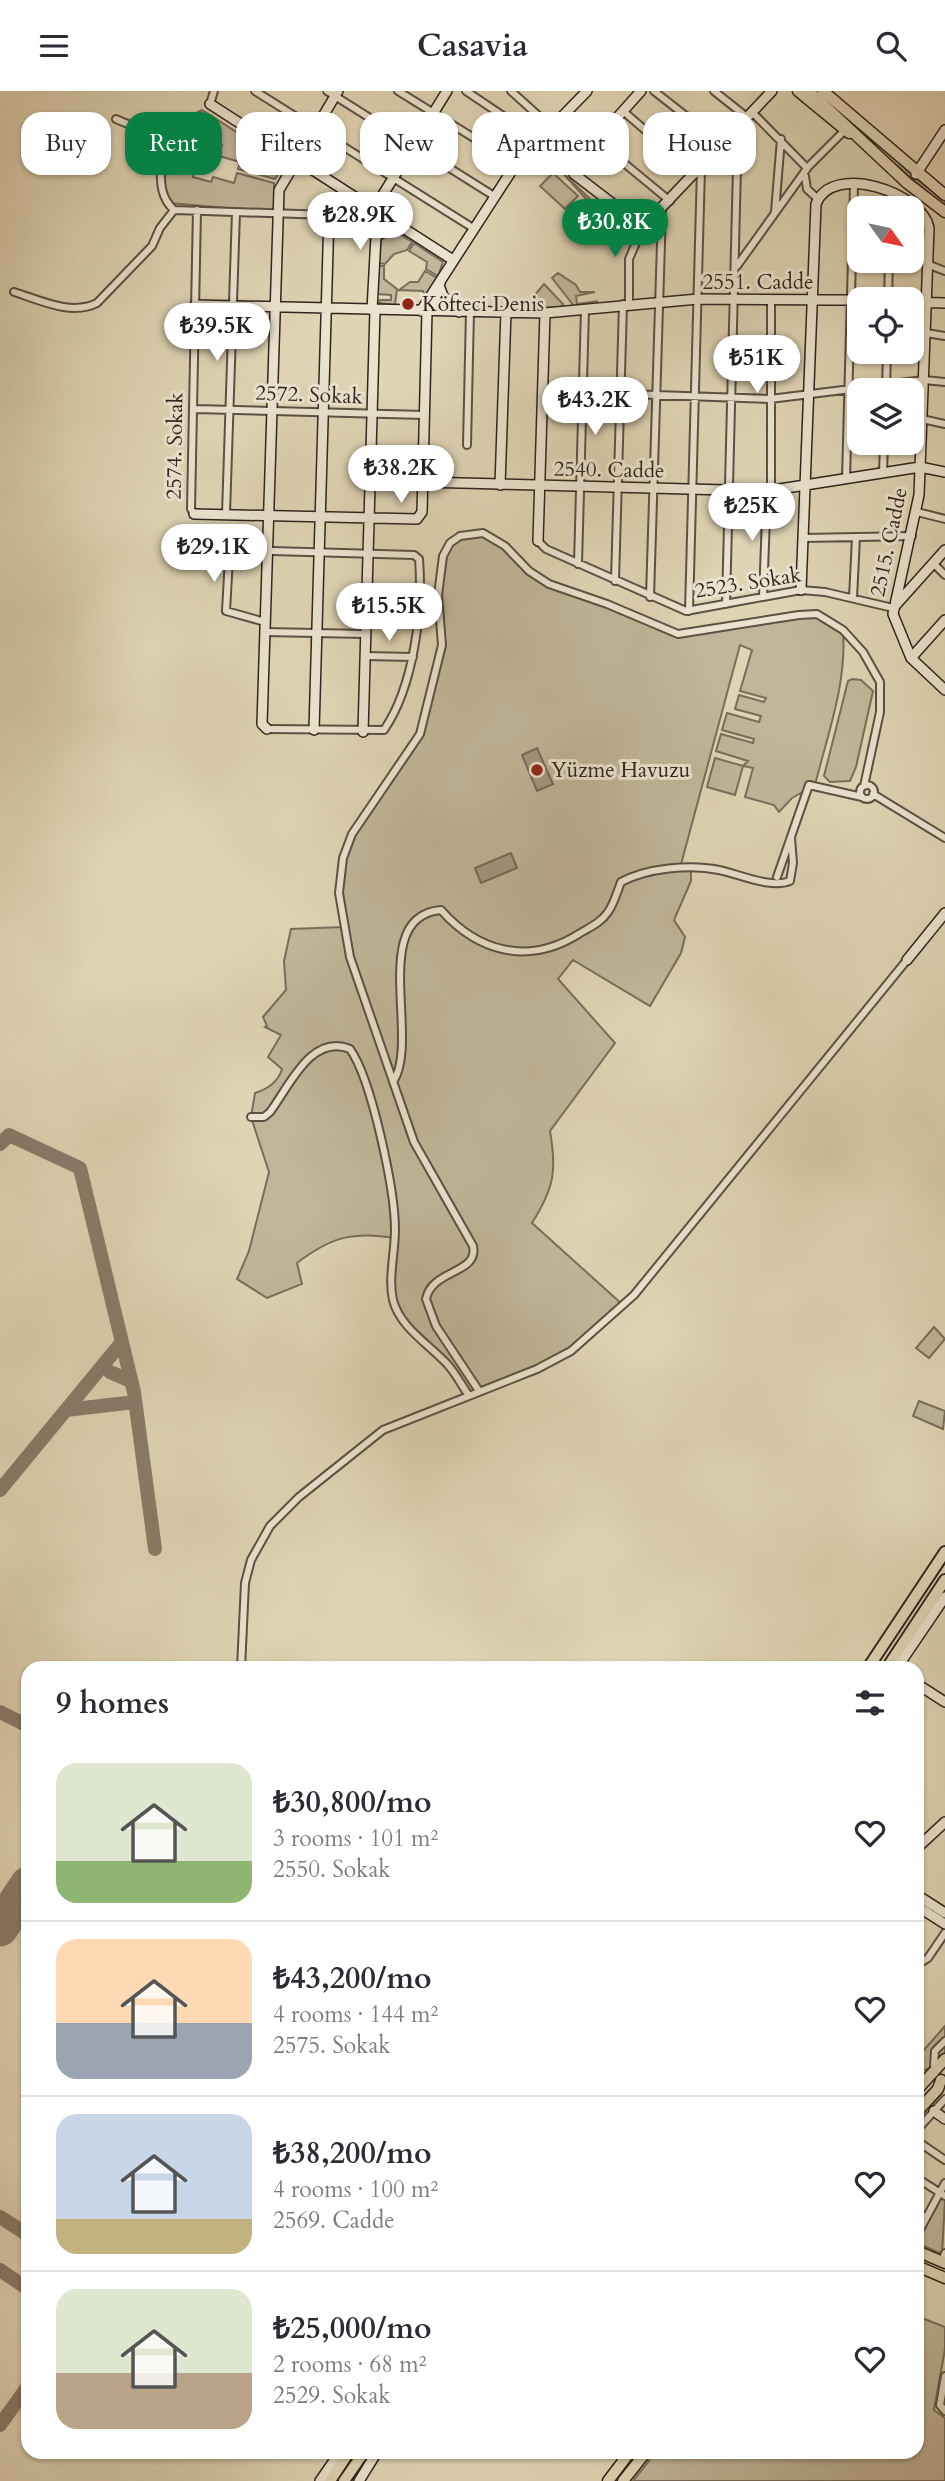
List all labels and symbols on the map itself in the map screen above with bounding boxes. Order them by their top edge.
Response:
pin: ₺28.9K [303,193,417,252]
north arrow [847,196,924,273]
pin: ₺30.8K [558,199,672,259]
street label: 2551. Cadde [702,268,814,297]
place label: Köfteci Denis [422,290,544,319]
marker: Köfteci Denis [400,296,416,312]
pin: ₺39.5K [160,303,274,363]
pin: ₺51K [716,335,798,395]
pin: ₺43.2K [538,377,652,437]
street label: 2572. Sokak [255,379,364,411]
street label: 2574. Sokak [160,391,190,500]
pin: ₺38.2K [344,445,458,505]
street label: 2540. Cadde [553,455,665,485]
pin: ₺25K [711,483,793,543]
street label: 2515. Cadde [863,485,915,599]
pin: ₺29.1K [157,525,271,584]
street label: 2523. Sokak [693,560,804,606]
pin: ₺15.5K [332,583,446,643]
place label: Yüzme Havuzu [551,756,690,785]
marker: Yüzme Havuzu [529,762,545,778]

